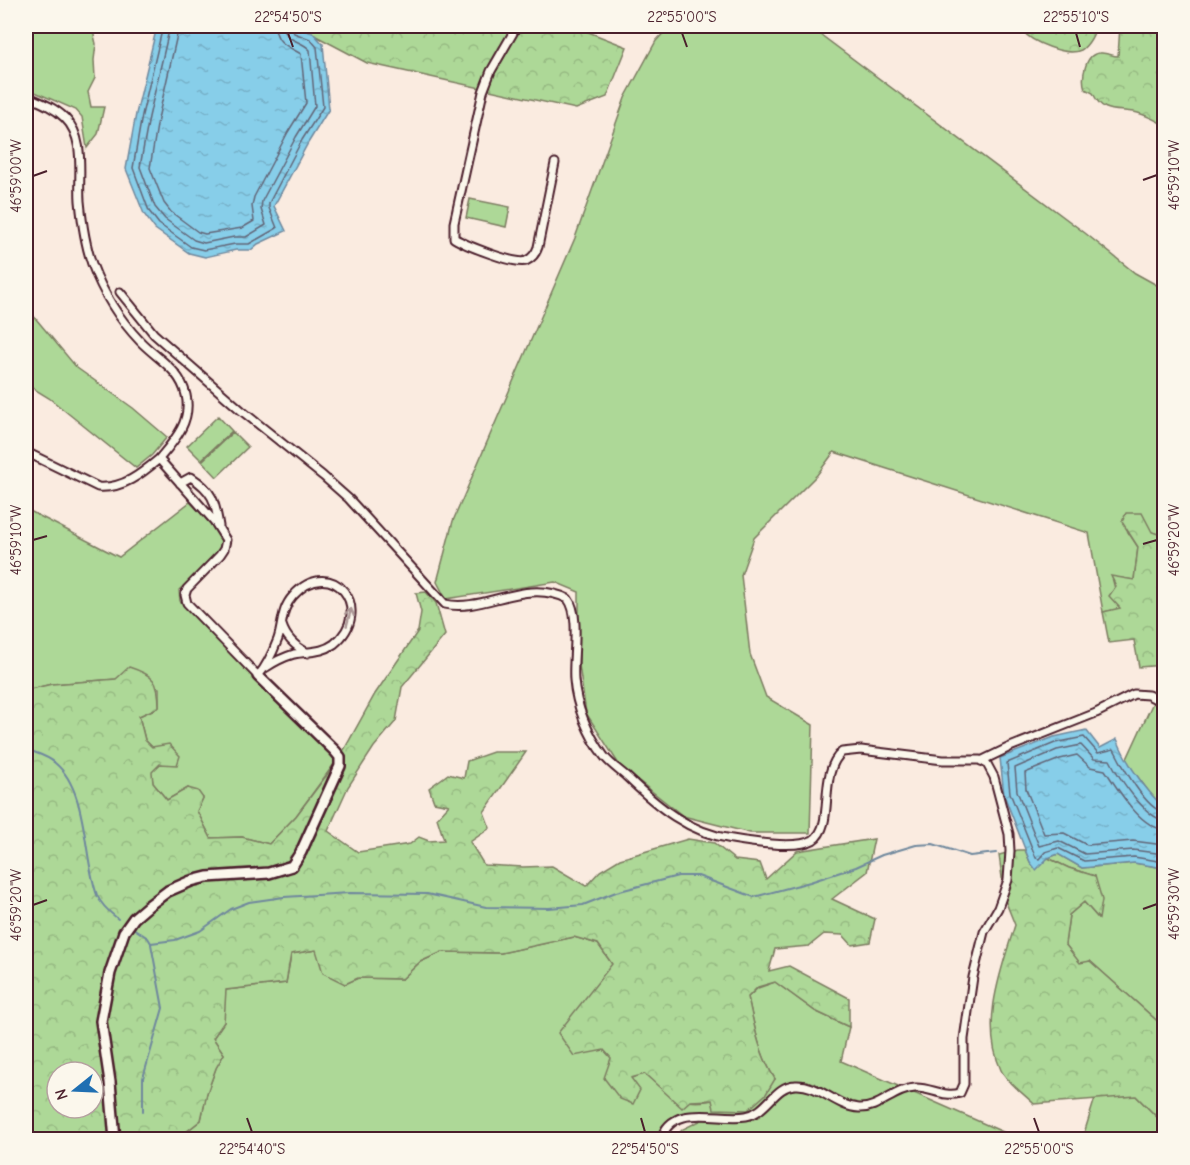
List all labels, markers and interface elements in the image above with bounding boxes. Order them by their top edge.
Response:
text: 22°54'50"S [254,8,322,26]
text: 22°55'00"S [647,8,717,26]
text: 22°55'10"S [1043,8,1109,26]
text: 46°59'00"W [7,139,25,213]
text: 46°59'10"W [1165,140,1183,210]
text: 46°59'20"W [1165,504,1183,576]
text: 46°59'10"W [7,505,25,575]
one-way arrow [344,608,355,627]
text: 46°59'30"W [1165,868,1183,940]
text: 46°59'20"W [7,869,25,941]
north arrow [45,1060,105,1120]
text: N [52,1087,72,1102]
text: 22°54'40"S [219,1140,285,1158]
text: 22°54'50"S [611,1140,679,1158]
text: 22°55'00"S [1004,1140,1074,1158]

